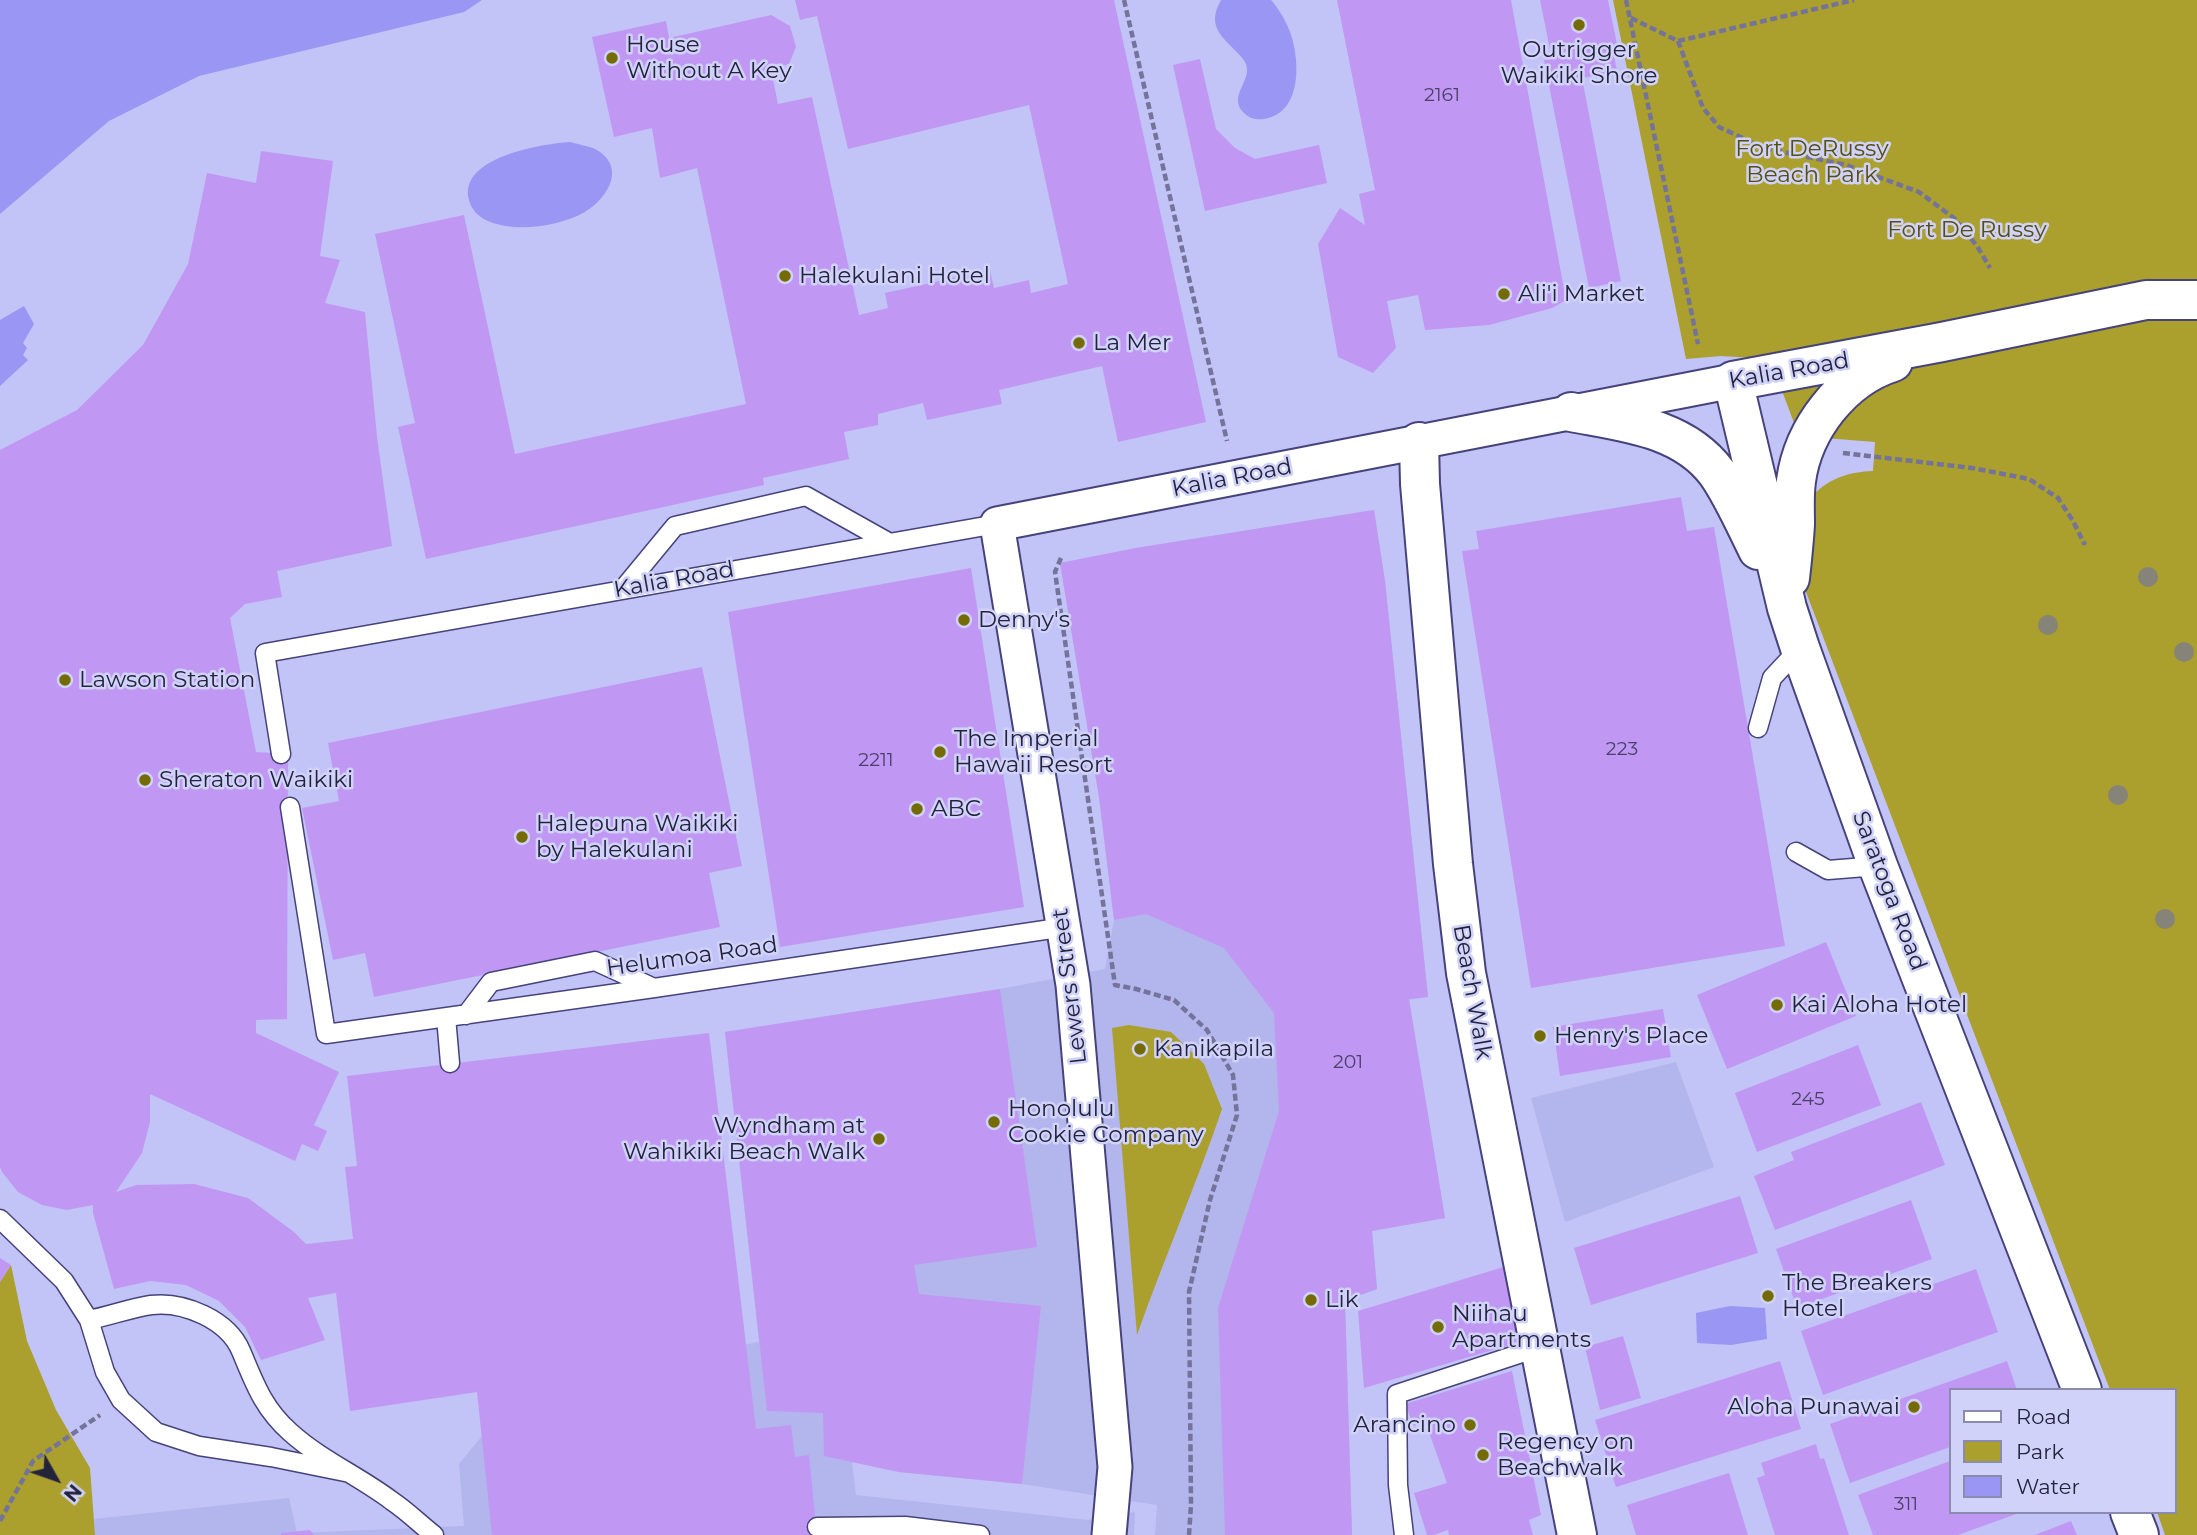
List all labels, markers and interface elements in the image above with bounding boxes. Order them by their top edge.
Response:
marker: Outrigger Waikiki Shore [1571,17,1587,33]
place label: House Without A Key [626,31,792,85]
place label: Outrigger Waikiki Shore [1501,36,1657,90]
marker: House Without A Key [604,50,620,66]
house number: 2161 [1424,84,1460,106]
park label: Fort DeRussy Beach Park [1735,135,1889,189]
park label: Fort De Russy [1887,216,2047,244]
place label: Halekulani Hotel [799,262,990,290]
marker: Halekulani Hotel [777,268,793,284]
place label: Ali'i Market [1518,280,1645,308]
marker: Ali'i Market [1496,286,1512,302]
place label: La Mer [1093,329,1171,357]
marker: La Mer [1071,335,1087,351]
street label: Kalia Road [1727,347,1851,395]
street label: Kalia Road [1170,453,1294,503]
street label: Kalia Road [612,556,736,604]
place label: Denny's [978,606,1070,634]
marker: Denny's [956,612,972,628]
place label: Lawson Station [79,666,255,694]
marker: Lawson Station [57,672,73,688]
place label: The Imperial Hawaii Resort [954,725,1113,779]
house number: 223 [1606,738,1638,760]
marker: The Imperial Hawaii Resort [932,744,948,760]
house number: 2211 [858,749,894,771]
place label: Sheraton Waikiki [159,766,353,794]
marker: Sheraton Waikiki [137,772,153,788]
place label: ABC [931,795,981,823]
marker: ABC [909,801,925,817]
street label: Saratoga Road [1846,807,1932,975]
place label: Halepuna Waikiki by Halekulani [536,810,738,864]
marker: Halepuna Waikiki by Halekulani [514,829,530,845]
street label: Lewers Street [1047,907,1093,1065]
street label: Beach Walk [1447,922,1497,1062]
street label: Helumoa Road [605,931,779,983]
place label: Kai Aloha Hotel [1791,991,1967,1019]
marker: Kai Aloha Hotel [1769,997,1785,1013]
place label: Henry's Place [1554,1022,1708,1050]
marker: Henry's Place [1532,1028,1548,1044]
place label: Kanikapila [1154,1035,1274,1063]
marker: Kanikapila [1132,1041,1148,1057]
house number: 201 [1333,1051,1363,1073]
house number: 245 [1791,1088,1825,1110]
place label: Honolulu Cookie Company [1008,1095,1204,1149]
place label: Wyndham at Wahikiki Beach Walk [623,1112,865,1166]
marker: Honolulu Cookie Company [986,1114,1002,1130]
marker: Wyndham at Wahikiki Beach Walk [871,1131,887,1147]
place label: The Breakers Hotel [1782,1269,1932,1323]
place label: Lik [1325,1286,1358,1314]
marker: The Breakers Hotel [1760,1288,1776,1304]
marker: Lik [1303,1292,1319,1308]
place label: Niihau Apartments [1452,1300,1591,1354]
marker: Niihau Apartments [1430,1319,1446,1335]
legend [1948,1388,2176,1514]
place label: Aloha Punawai [1727,1393,1900,1421]
marker: Aloha Punawai [1906,1399,1922,1415]
text: Road [2016,1404,2071,1429]
place label: Arancino [1353,1411,1456,1439]
marker: Arancino [1462,1417,1478,1433]
place label: Regency on Beachwalk [1497,1428,1634,1482]
text: Park [2016,1439,2064,1464]
north arrow [21,1444,91,1514]
marker: Regency on Beachwalk [1475,1447,1491,1463]
text: Water [2016,1474,2080,1499]
text: N [59,1480,86,1506]
house number: 311 [1894,1493,1918,1515]

